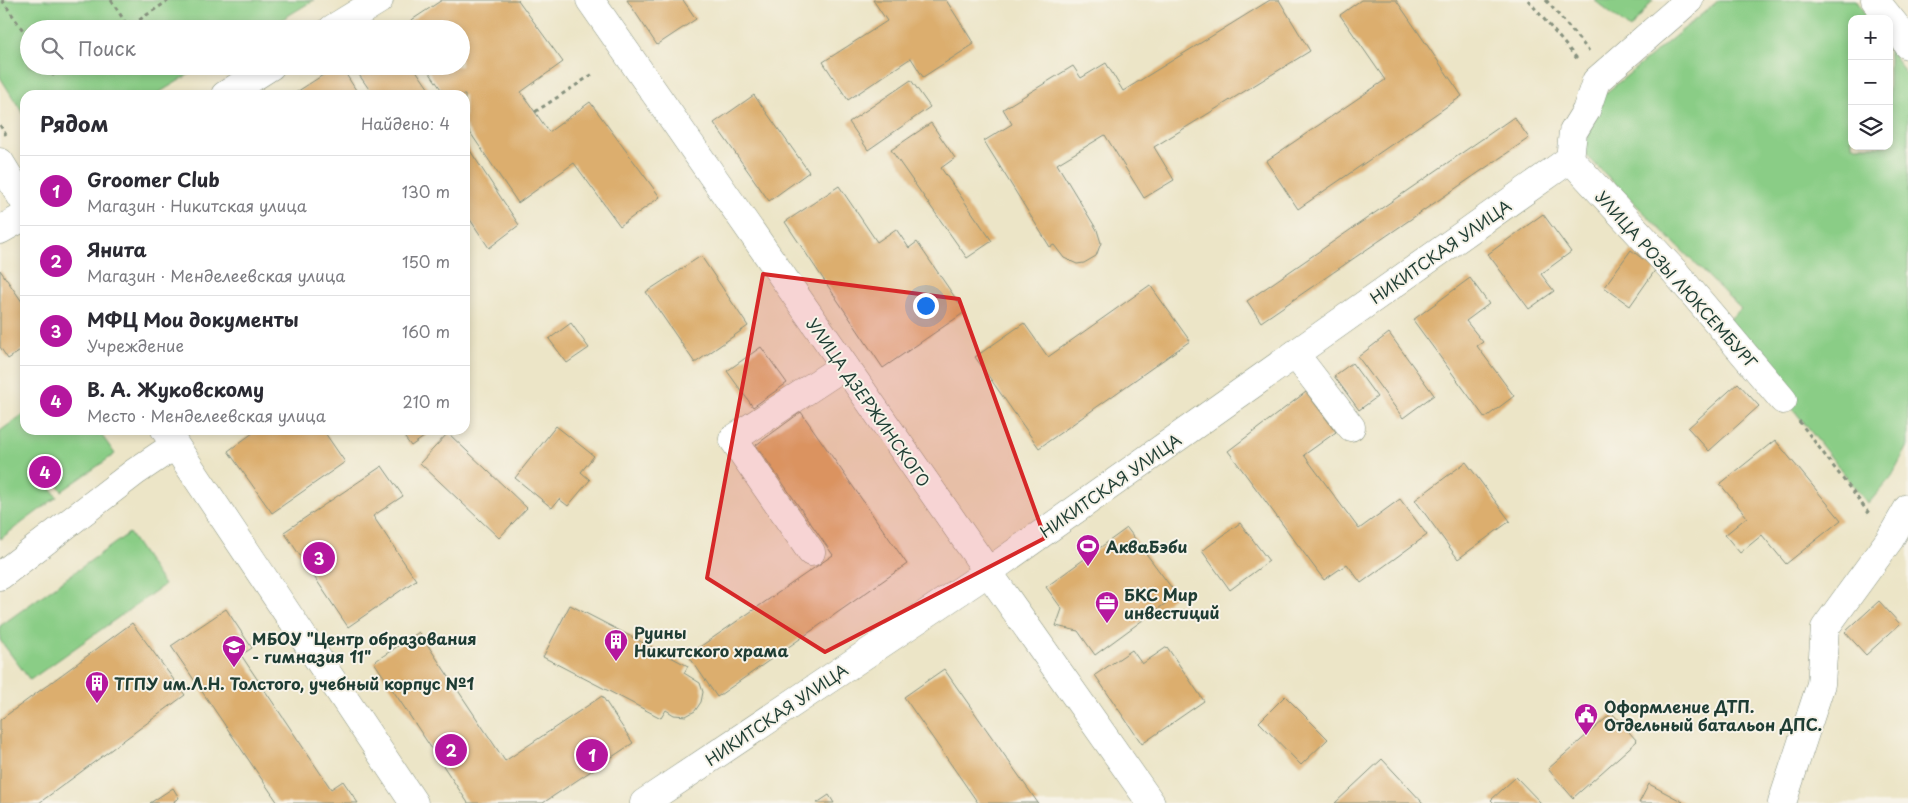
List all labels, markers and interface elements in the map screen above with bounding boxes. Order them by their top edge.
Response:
map controls [1848,15,1893,150]
button: + [1848,15,1893,60]
search box [20,20,470,75]
icon: search [38,34,66,62]
text: Поиск [78,34,136,62]
button: − [1848,60,1893,105]
button: layers [1848,105,1893,150]
text: Рядом [40,107,108,139]
text: Найдено: 4 [361,111,450,135]
text: Groomer Club [87,165,220,193]
text: 1 [52,179,60,203]
text: 130 m [402,179,450,203]
street label: УЛИЦА РОЗЫ ЛЮКСЕМБУРГ [1591,185,1764,373]
text: Магазин · Никитская улица [87,193,307,217]
street label: НИКИТСКАЯ УЛИЦА [1364,193,1516,309]
text: Янита [87,235,147,263]
text: 2 [50,249,62,273]
text: 150 m [402,249,450,273]
text: Магазин · Менделеевская улица [87,263,345,287]
your location [913,293,939,319]
text: МФЦ Мои документы [87,305,299,333]
street label: УЛИЦА ДЗЕРЖИНСКОГО [801,313,937,491]
text: 3 [51,319,61,343]
text: 160 m [402,319,450,343]
text: Учреждение [87,333,184,357]
text: В. А. Жуковскому [87,375,264,403]
text: 4 [51,389,61,413]
text: 210 m [402,389,450,413]
text: Место · Менделеевская улица [87,403,326,427]
street label: НИКИТСКАЯ УЛИЦА [1034,427,1186,543]
pin: 4 [29,453,61,491]
sports icon: АкваБэби [1075,533,1101,567]
place label: АкваБэби [1106,534,1188,558]
pin: 3 [303,539,335,577]
place label: БКС Мир инвестиций [1124,582,1220,624]
office icon: БКС Мир инвестиций [1094,590,1120,624]
place label: Руины Никитского храма [634,620,789,662]
place label: МБОУ "Центр образования - гимназия 11" [252,626,477,668]
building icon: Руины Никитского храма [603,628,629,662]
school or university icon: МБОУ "Центр образования - гимназия 11" [221,634,247,668]
street label: НИКИТСКАЯ УЛИЦА [700,657,852,771]
building icon: ТГПУ им.Л.Н. Толстого, учебный корпус №1 [84,670,110,704]
place label: ТГПУ им.Л.Н. Толстого, учебный корпус №1 [114,671,474,695]
place label: Оформление ДТП. Отдельный батальон ДПС. [1604,694,1822,736]
public building icon: Оформление ДТП. Отдельный батальон ДПС. [1573,702,1599,736]
pin: 2 [435,731,467,769]
pin: 1 [576,736,608,774]

